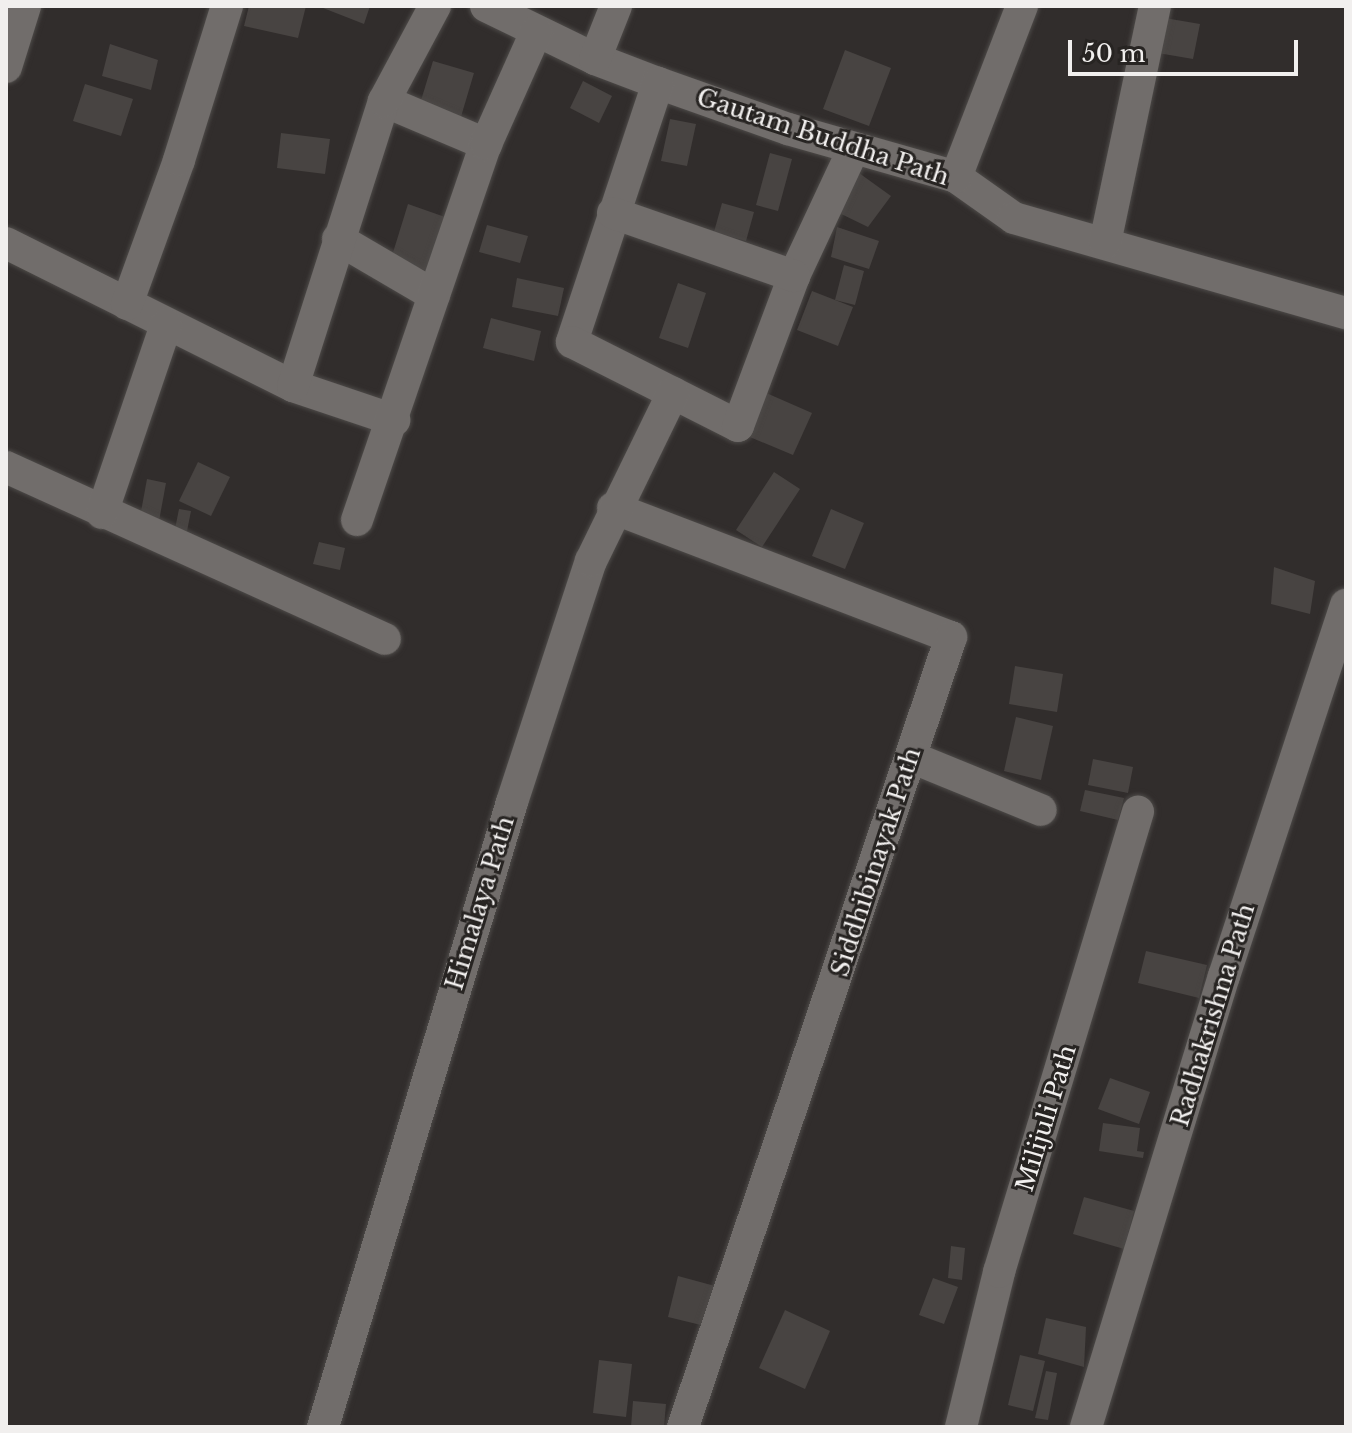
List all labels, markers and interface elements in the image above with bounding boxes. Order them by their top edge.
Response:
scale bar [1072,24,1302,74]
text: 50 m [1082,39,1145,68]
street label: Gautam Buddha Path [693,83,953,191]
street label: Siddhibinayak Path [825,744,927,980]
street label: Himalaya Path [440,813,520,993]
street label: Radhakrishna Path [1165,900,1261,1130]
street label: Milijuli Path [1010,1041,1082,1195]

